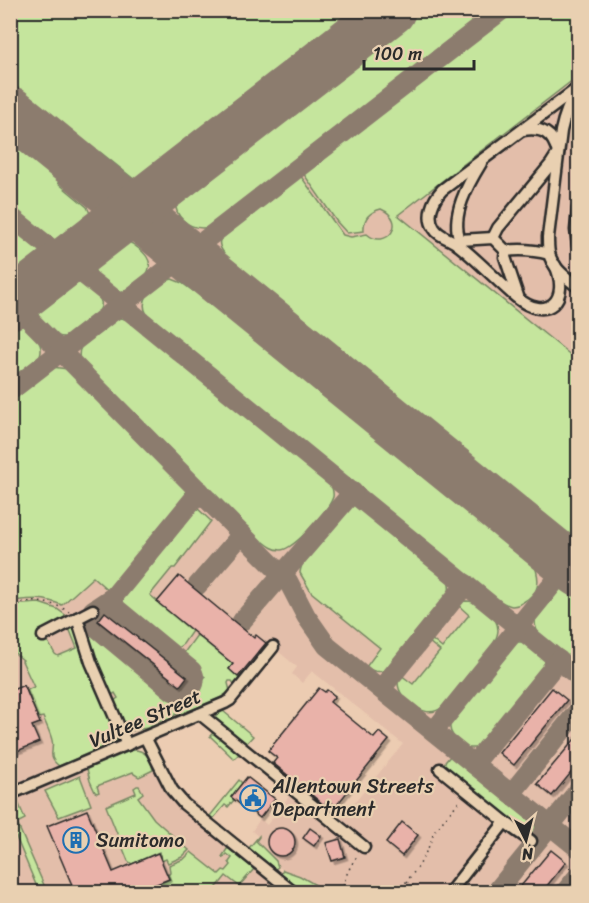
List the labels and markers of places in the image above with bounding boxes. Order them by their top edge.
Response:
place label: Allentown Streets Department [271,769,435,827]
public building icon: Allentown Streets Department [238,783,268,813]
place label: Sumitomo [96,823,184,858]
building icon: Sumitomo [61,825,91,855]

